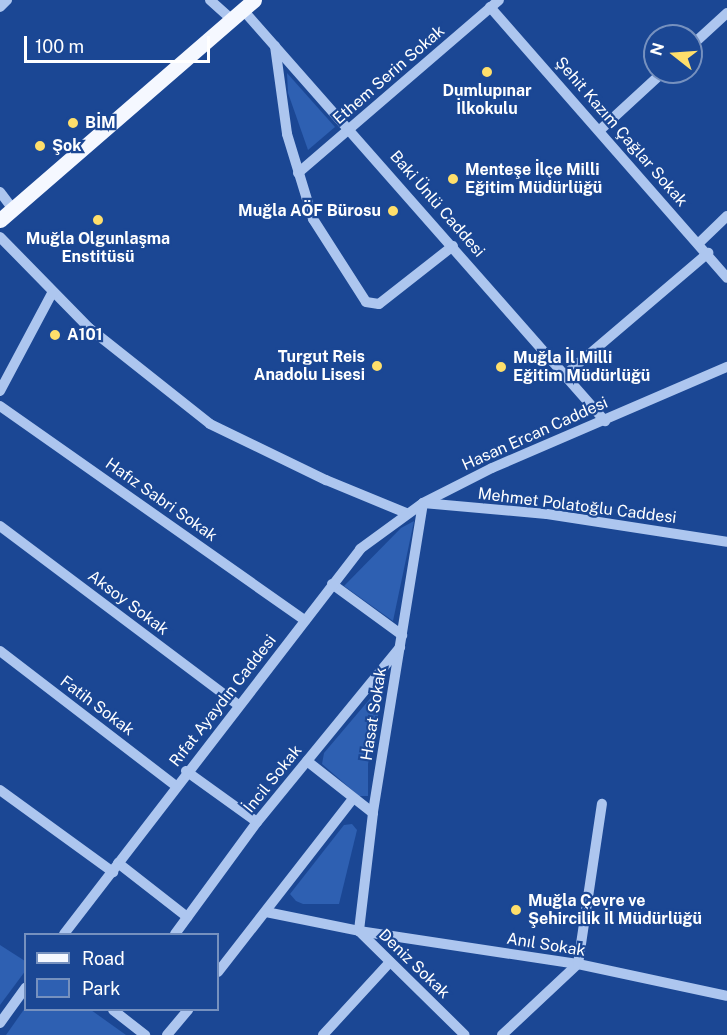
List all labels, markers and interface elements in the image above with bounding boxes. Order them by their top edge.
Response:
street label: Ethem Serin Sokak [329,21,449,129]
scale bar [27,24,213,62]
north arrow [643,24,703,84]
text: 100 m [35,36,84,57]
text: N [646,40,668,58]
street label: Şehit Kazım Çağlar Sokak [551,53,691,211]
marker: Dumlupınar İlkokulu [480,65,494,79]
place label: Dumlupınar İlkokulu [442,81,532,119]
place label: BİM [85,113,116,133]
marker: BİM [66,116,80,130]
place label: Şok [52,136,81,156]
marker: Şok [33,139,47,153]
street label: Baki Ünlü Caddesi [386,147,488,261]
place label: Menteşe İlçe Milli Eğitim Müdürlüğü [465,160,602,198]
marker: Menteşe İlçe Milli Eğitim Müdürlüğü [446,172,460,186]
place label: Muğla AÖF Bürosu [238,201,381,221]
marker: Muğla AÖF Bürosu [386,204,400,218]
marker: Muğla Olgunlaşma Enstitüsü [91,213,105,227]
place label: Muğla Olgunlaşma Enstitüsü [26,229,170,267]
place label: A101 [67,325,103,345]
marker: A101 [48,328,62,342]
place label: Turgut Reis Anadolu Lisesi [254,347,365,385]
place label: Muğla İl Milli Eğitim Müdürlüğü [513,348,650,386]
marker: Turgut Reis Anadolu Lisesi [370,359,384,373]
marker: Muğla İl Milli Eğitim Müdürlüğü [494,360,508,374]
street label: Hasan Ercan Caddesi [459,393,611,475]
street label: Hafız Sabri Sokak [101,454,221,546]
street label: Mehmet Polatoğlu Caddesi [477,484,677,528]
street label: Aksoy Sokak [84,566,172,640]
street label: Rıfat Ayaydın Caddesi [166,631,280,771]
street label: Hasat Sokak [357,666,391,762]
street label: Fatih Sokak [56,672,138,740]
street label: İncil Sokak [240,741,306,817]
place label: Muğla Çevre ve Şehircilik İl Müdürlüğü [528,891,702,929]
marker: Muğla Çevre ve Şehircilik İl Müdürlüğü [509,903,523,917]
street label: Deniz Sokak [374,925,454,1003]
street label: Anıl Sokak [505,929,587,961]
legend [24,933,219,1011]
text: Road [82,948,125,969]
text: Park [82,978,120,999]

